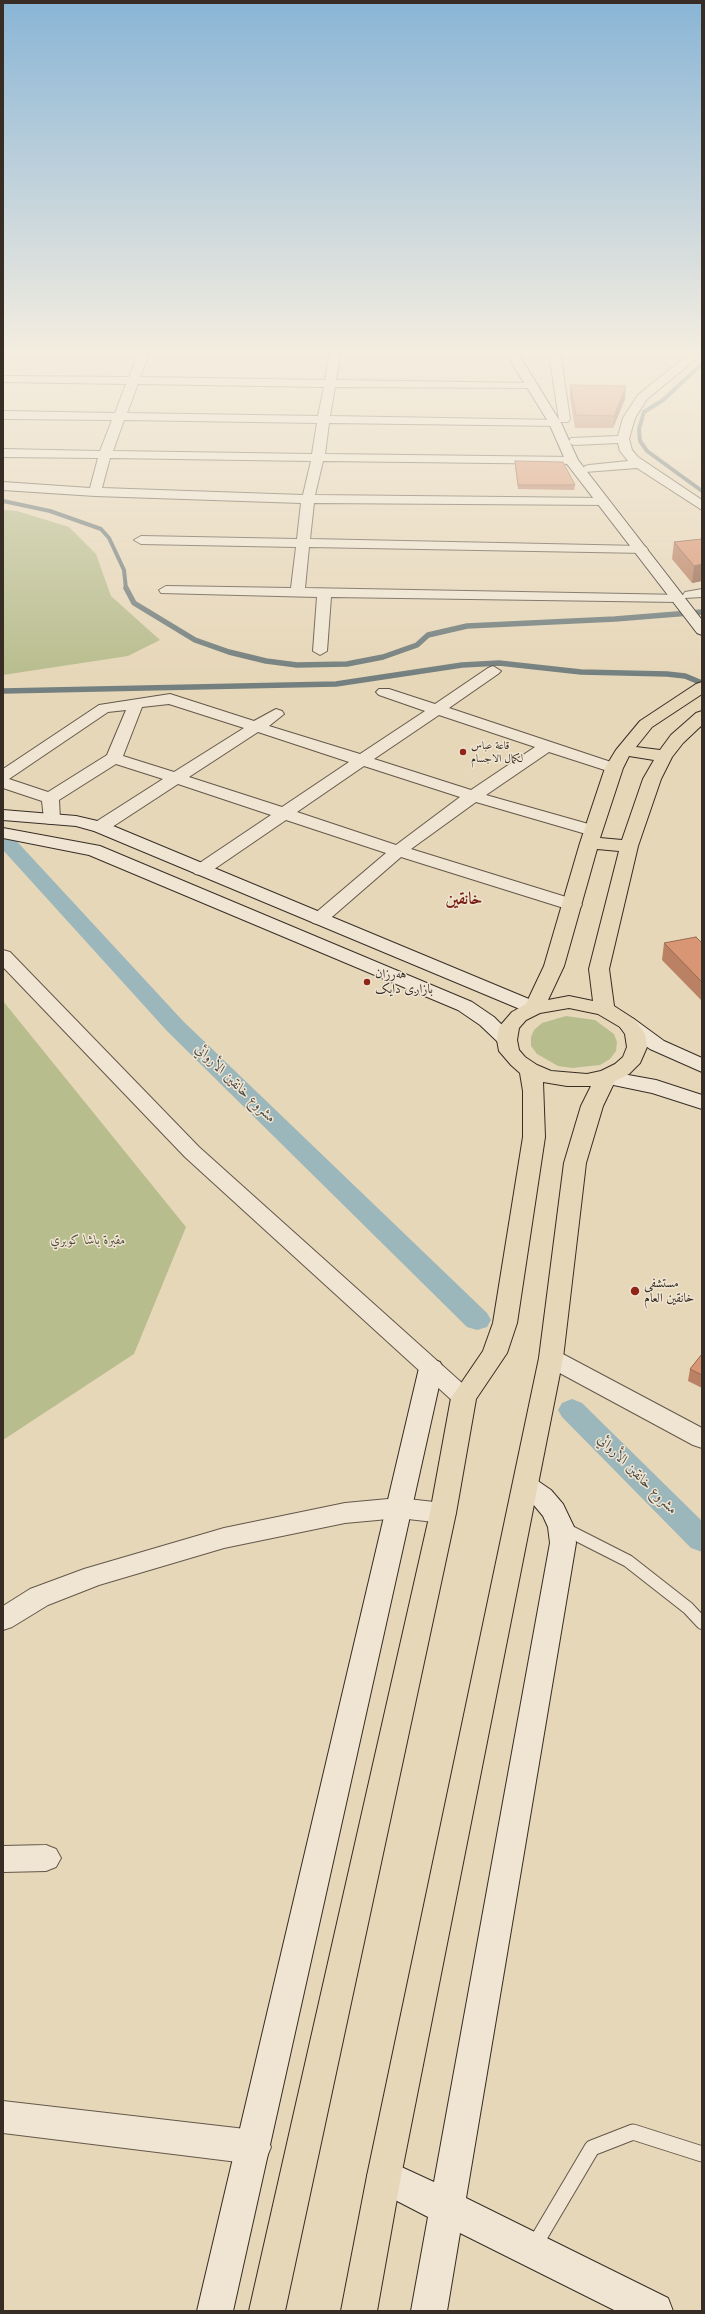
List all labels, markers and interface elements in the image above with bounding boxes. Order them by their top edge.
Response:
place label: قاعة عباس لكمال الاجسام [471,739,523,765]
marker: قاعة عباس لكمال الاجسام [458,747,468,757]
district label: خانقين [446,890,482,910]
place label: هەرزان بازاری دایک [375,967,433,998]
marker: هەرزان بازاری دایک [362,977,372,987]
water label: مشروع خانقين الأروائي [191,1041,279,1127]
park label: مقبرة باشا كوبري [50,1233,126,1249]
place label: مستشفى خانقين العام [644,1276,694,1307]
marker: مستشفى خانقين العام [629,1285,641,1297]
water label: مشروع خانقين الأروائي [593,1431,681,1519]

